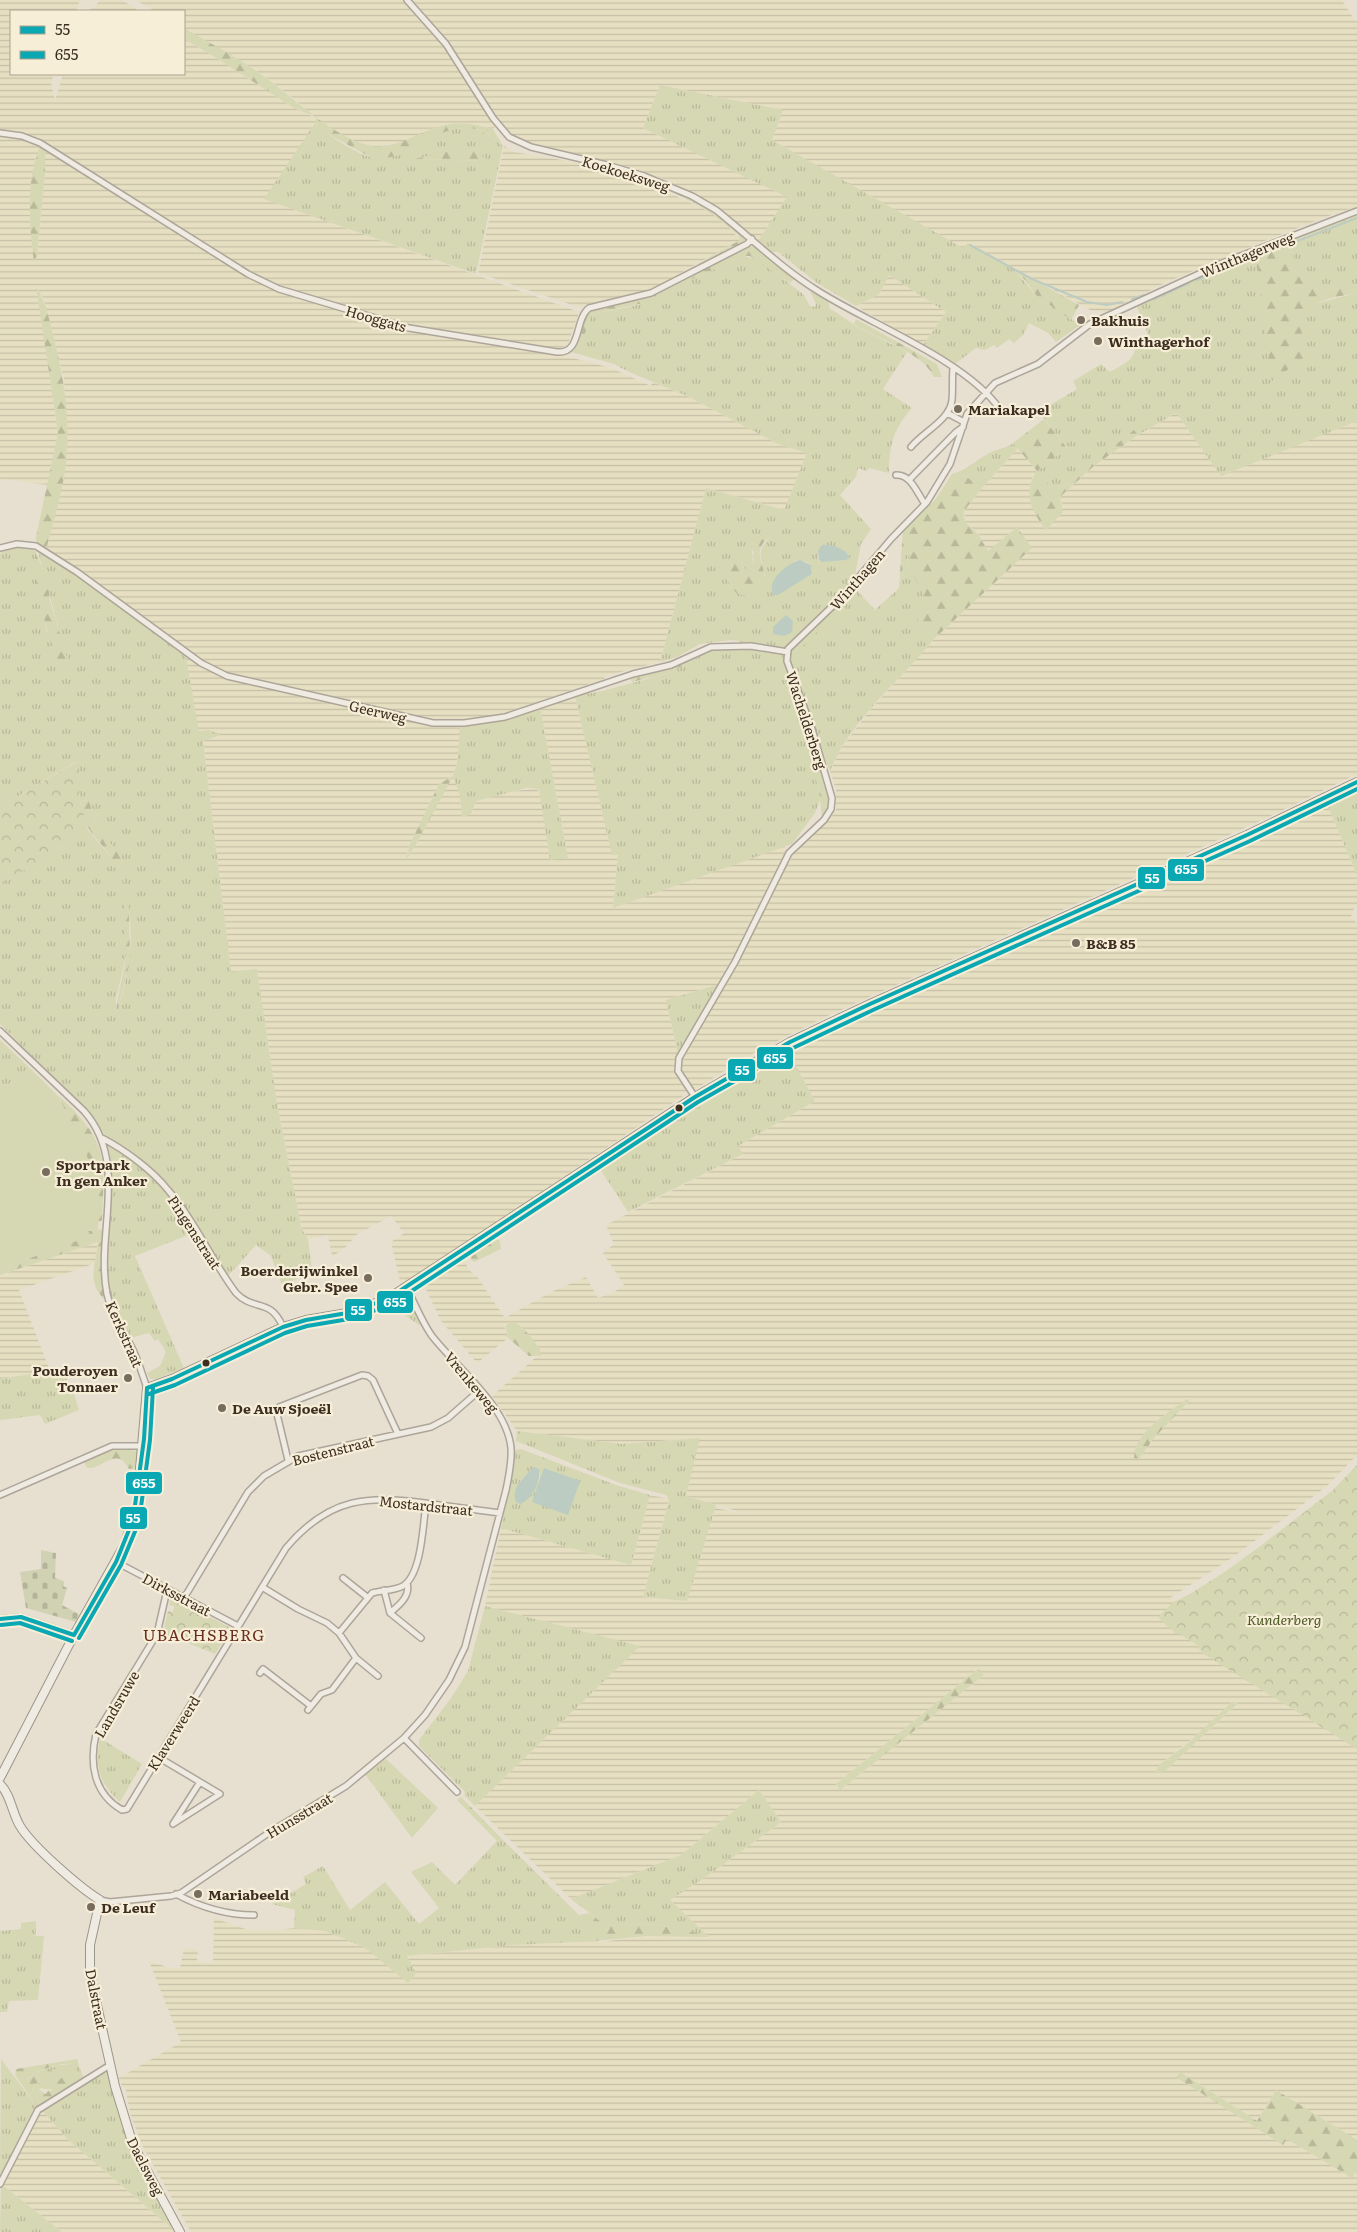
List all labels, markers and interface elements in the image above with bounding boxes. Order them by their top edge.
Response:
legend [10,10,185,75]
text: 55 [55,17,71,40]
text: 655 [55,42,79,65]
street label: Koekoeksweg [580,150,673,196]
street label: Winthagerweg [1197,226,1297,282]
street label: Hooggats [343,300,409,336]
place label: Bakhuis [1091,310,1149,330]
marker: Bakhuis [1075,314,1087,326]
place label: Winthagerhof [1108,331,1211,351]
marker: Winthagerhof [1092,335,1104,347]
place label: Mariakapel [968,399,1050,419]
marker: Mariakapel [952,403,964,415]
street label: Winthagen [825,544,889,614]
street label: Wachelderberg [782,668,832,772]
street label: Geerweg [347,695,409,727]
line badge: 655 [1167,858,1205,882]
text: 655 [1174,858,1198,878]
line badge: 55 [1137,866,1166,890]
text: 55 [1144,867,1160,887]
place label: B&B 85 [1086,933,1136,953]
marker: B&B 85 [1070,937,1082,949]
line badge: 655 [756,1046,794,1070]
text: 655 [763,1047,787,1067]
line badge: 55 [727,1058,756,1082]
text: 55 [734,1059,750,1079]
unlabelled marker [674,1103,684,1113]
place label: Sportpark In gen Anker [56,1154,148,1190]
marker: Sportpark In gen Anker [40,1166,52,1178]
street label: Pingenstraat [164,1191,227,1273]
place label: Boerderijwinkel Gebr. Spee [241,1260,358,1296]
marker: Boerderijwinkel Gebr. Spee [362,1272,374,1284]
line badge: 655 [376,1290,414,1314]
text: 655 [383,1291,407,1311]
street label: Kerkstraat [101,1298,149,1371]
line badge: 55 [344,1298,373,1322]
text: 55 [350,1299,366,1319]
street label: Vrenkeweg [440,1347,504,1417]
unlabelled marker [201,1358,211,1368]
place label: Pouderoyen Tonnaer [32,1360,118,1396]
marker: Pouderoyen Tonnaer [122,1372,134,1384]
place label: De Auw Sjoeël [232,1398,331,1418]
marker: De Auw Sjoeël [216,1402,228,1414]
street label: Bostenstraat [290,1430,376,1470]
line badge: 655 [125,1471,163,1495]
text: 655 [132,1472,156,1492]
street label: Mostardstraat [378,1490,474,1520]
line badge: 55 [119,1506,148,1530]
text: 55 [125,1507,141,1527]
street label: Dirksstraat [139,1568,215,1621]
park label: Kunderberg [1247,1609,1321,1629]
district label: UBACHSBERG [143,1622,265,1646]
street label: Landsruwe [89,1667,143,1741]
street label: Klaverweerd [142,1691,204,1774]
street label: Hunsstraat [262,1787,336,1843]
place label: Mariabeeld [208,1884,289,1904]
marker: Mariabeeld [192,1888,204,1900]
place label: De Leuf [101,1897,157,1917]
marker: De Leuf [85,1901,97,1913]
street label: Dalstraat [81,1967,113,2031]
street label: Daelsweg [123,2133,169,2199]

